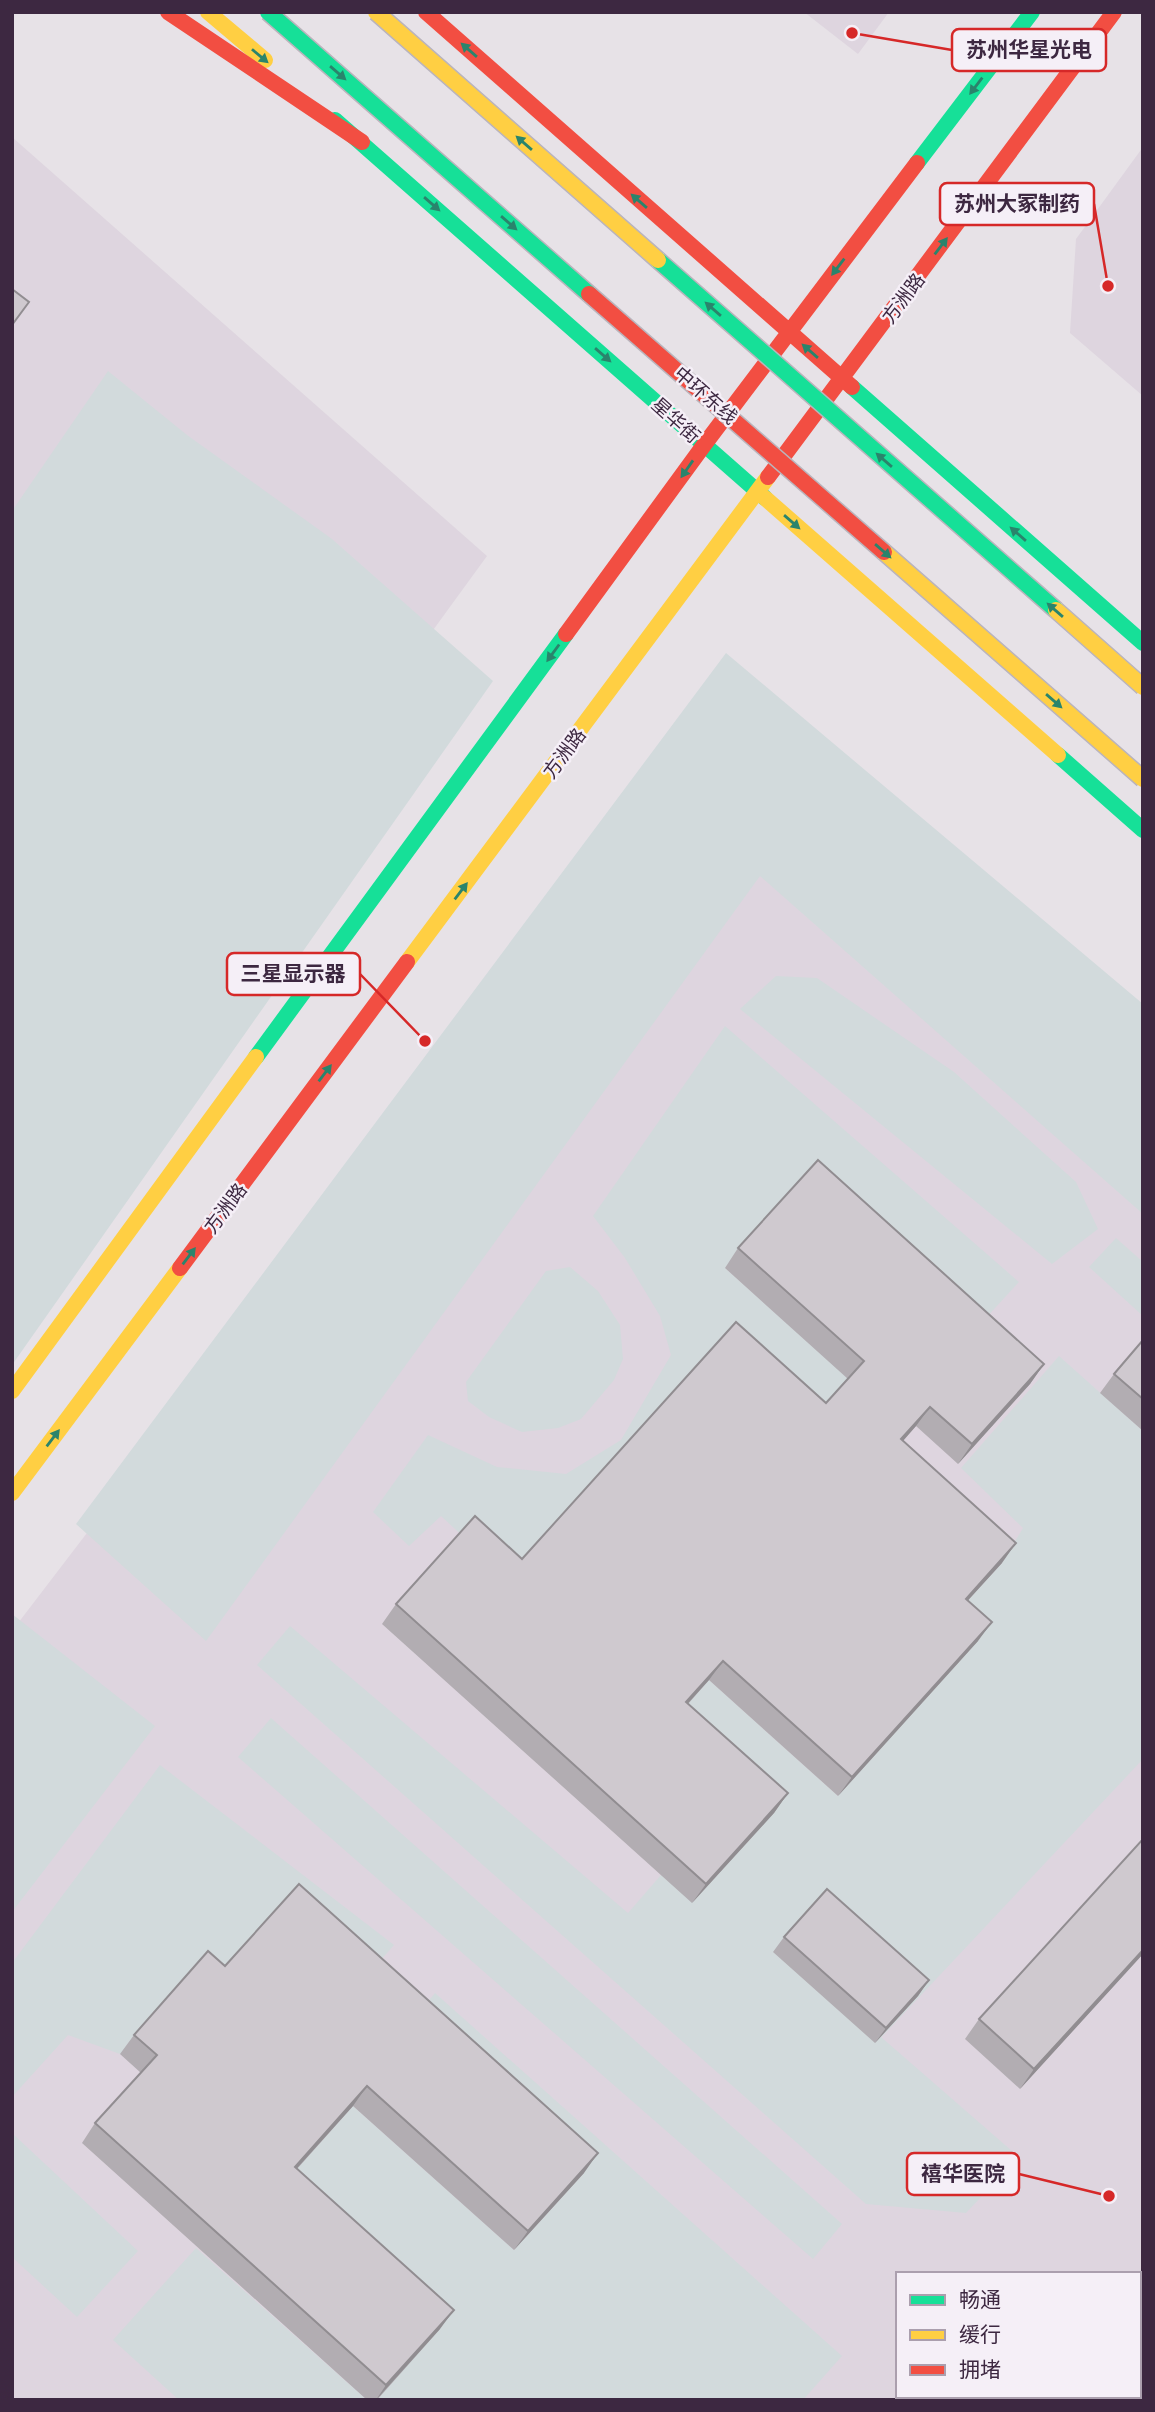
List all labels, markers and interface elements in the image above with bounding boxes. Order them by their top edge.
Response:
callout: 苏州华星光电 [952,29,1106,71]
text: 苏州华星光电 [966,36,1092,62]
one-way arrow [460,42,478,58]
one-way arrow [251,48,268,63]
one-way arrow [329,65,347,81]
one-way arrow [969,77,983,95]
one-way arrow [515,135,533,151]
callout: 苏州大冢制药 [940,183,1094,225]
text: 苏州大冢制药 [954,190,1080,216]
one-way arrow [631,194,648,209]
one-way arrow [424,196,441,211]
one-way arrow [500,215,518,231]
one-way arrow [934,237,948,255]
one-way arrow [831,258,845,276]
street label: 方洲路 [876,268,930,328]
one-way arrow [704,301,722,317]
one-way arrow [801,343,819,359]
one-way arrow [594,347,612,363]
street label: 中环东线 [669,361,743,429]
street label: 星华街 [647,392,705,448]
one-way arrow [875,452,893,468]
one-way arrow [680,460,694,478]
one-way arrow [783,514,800,529]
one-way arrow [1009,526,1027,542]
one-way arrow [874,543,892,559]
one-way arrow [1046,603,1063,618]
one-way arrow [547,644,561,662]
one-way arrow [1045,693,1063,709]
street label: 方洲路 [537,723,591,783]
one-way arrow [454,882,468,900]
callout: 三星显示器 [227,953,360,995]
text: 三星显示器 [241,960,346,986]
one-way arrow [318,1065,333,1083]
street label: 方洲路 [198,1178,252,1238]
one-way arrow [182,1247,197,1265]
one-way arrow [46,1429,60,1447]
callout: 禧华医院 [907,2153,1019,2195]
text: 禧华医院 [921,2160,1005,2186]
legend [896,2272,1141,2398]
text: 畅通 [959,2286,1001,2312]
text: 缓行 [959,2321,1001,2347]
text: 拥堵 [959,2356,1001,2382]

